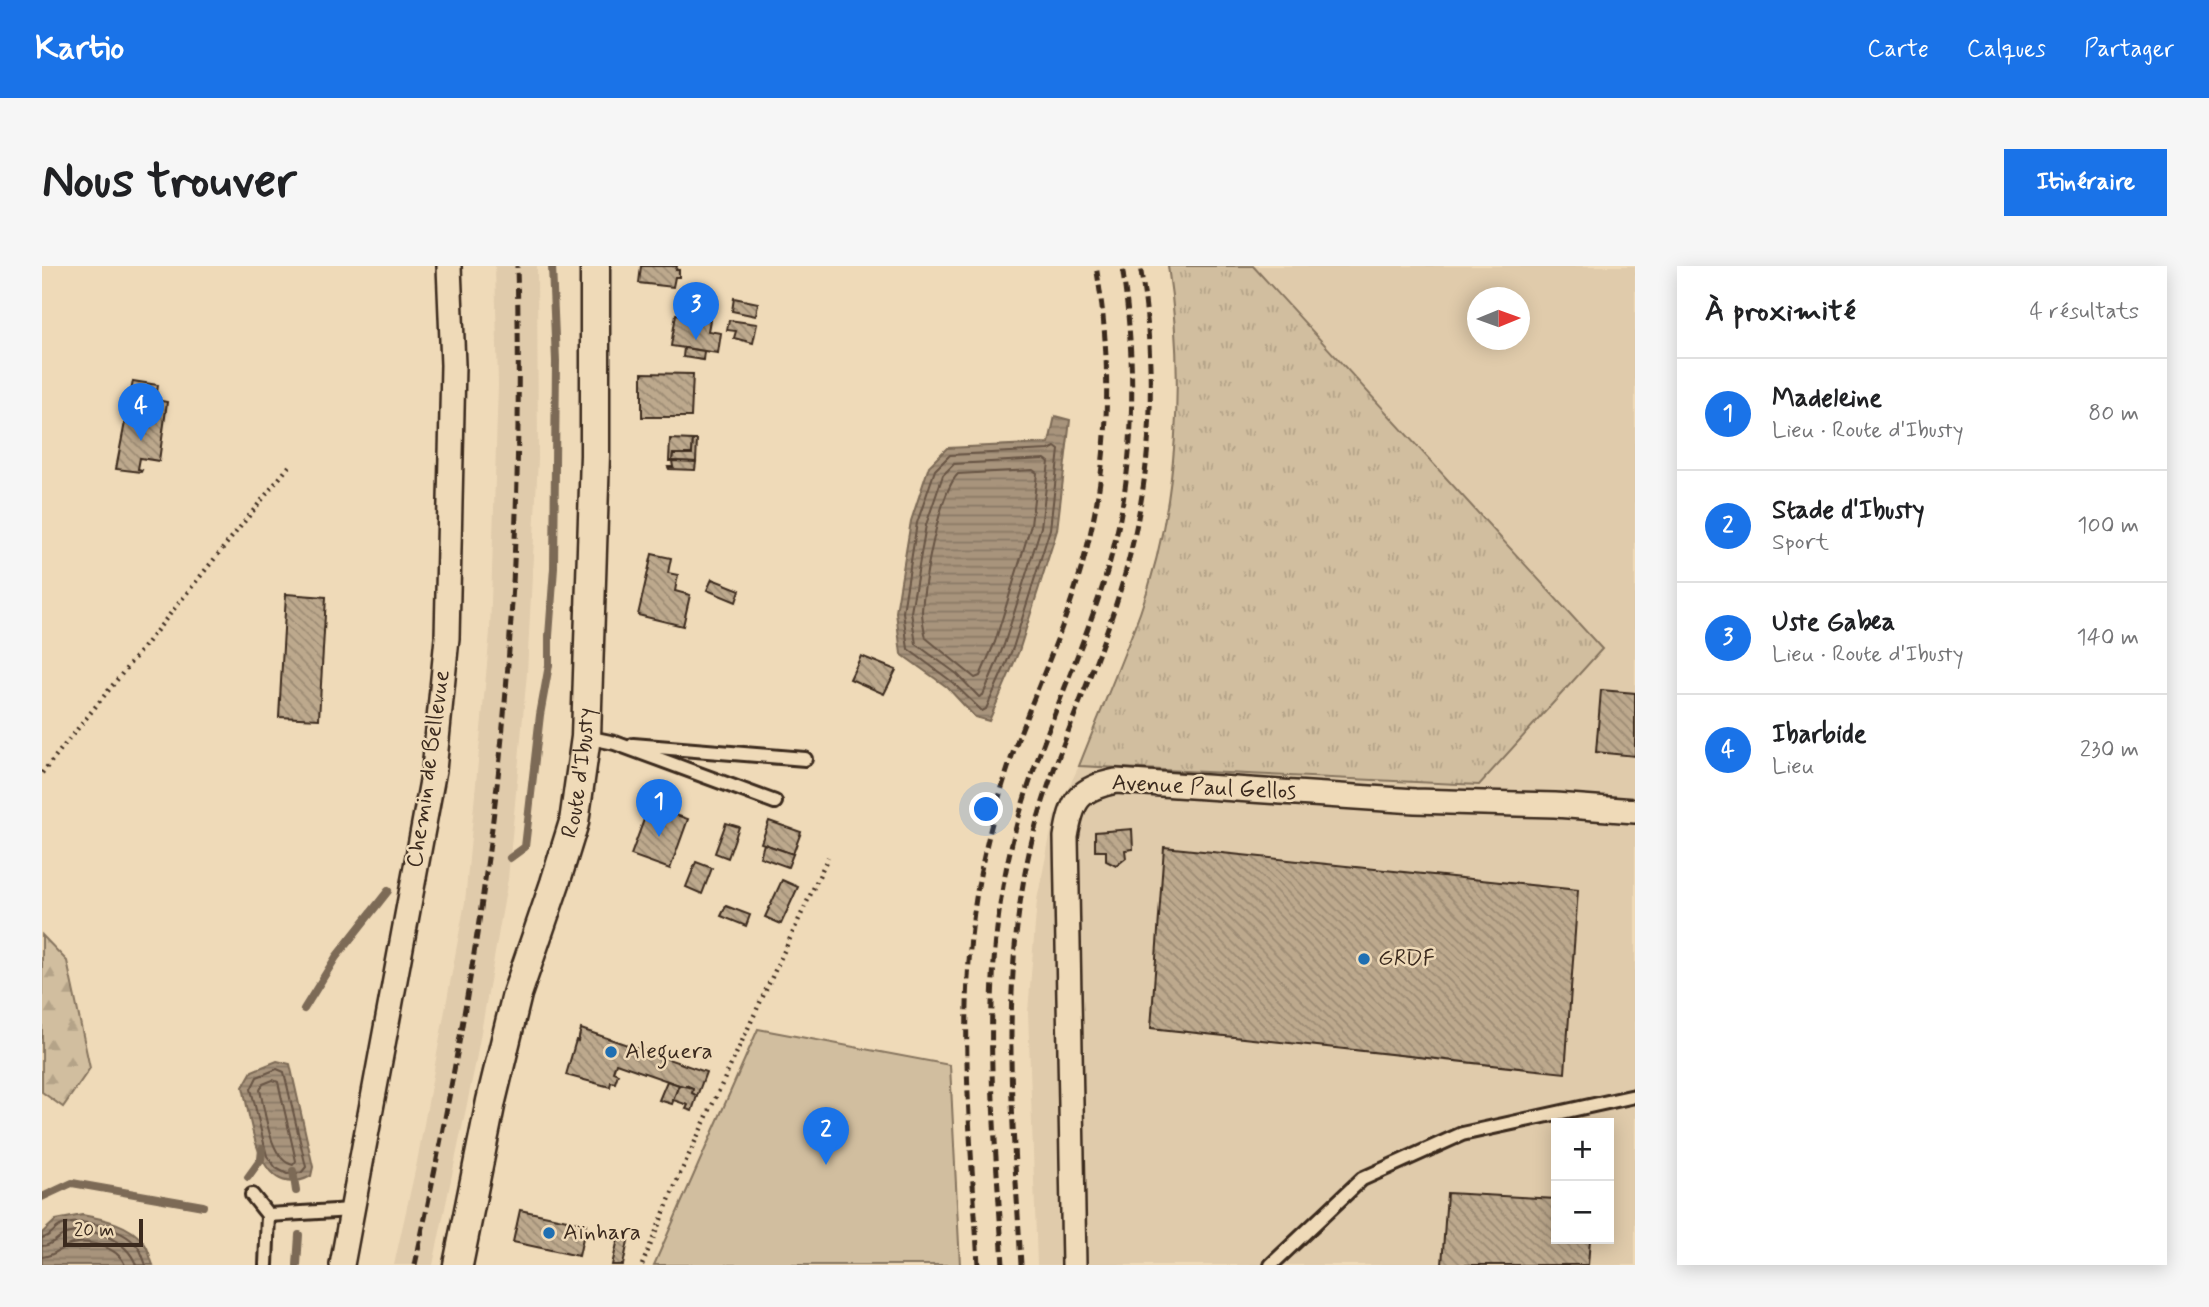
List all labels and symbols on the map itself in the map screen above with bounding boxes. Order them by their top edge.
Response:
pin: 3 [673,282,719,340]
north arrow [1467,287,1530,350]
pin: 4 [118,383,164,441]
street label: Chemin de Bellevue [400,668,458,870]
street label: Route d'Ibusty [555,707,602,842]
street label: Avenue Paul Gellos [1111,768,1297,808]
pin: 1 [636,779,682,837]
your location [969,792,1003,826]
place label: GRDF [1378,944,1435,974]
marker: GRDF [1356,951,1372,967]
place label: Aleguera [625,1037,713,1069]
marker: Aleguera [603,1044,619,1060]
pin: 2 [803,1107,849,1165]
scale bar [63,1216,144,1248]
place label: Aïnhara [563,1218,641,1248]
marker: Aïnhara [541,1225,557,1241]

